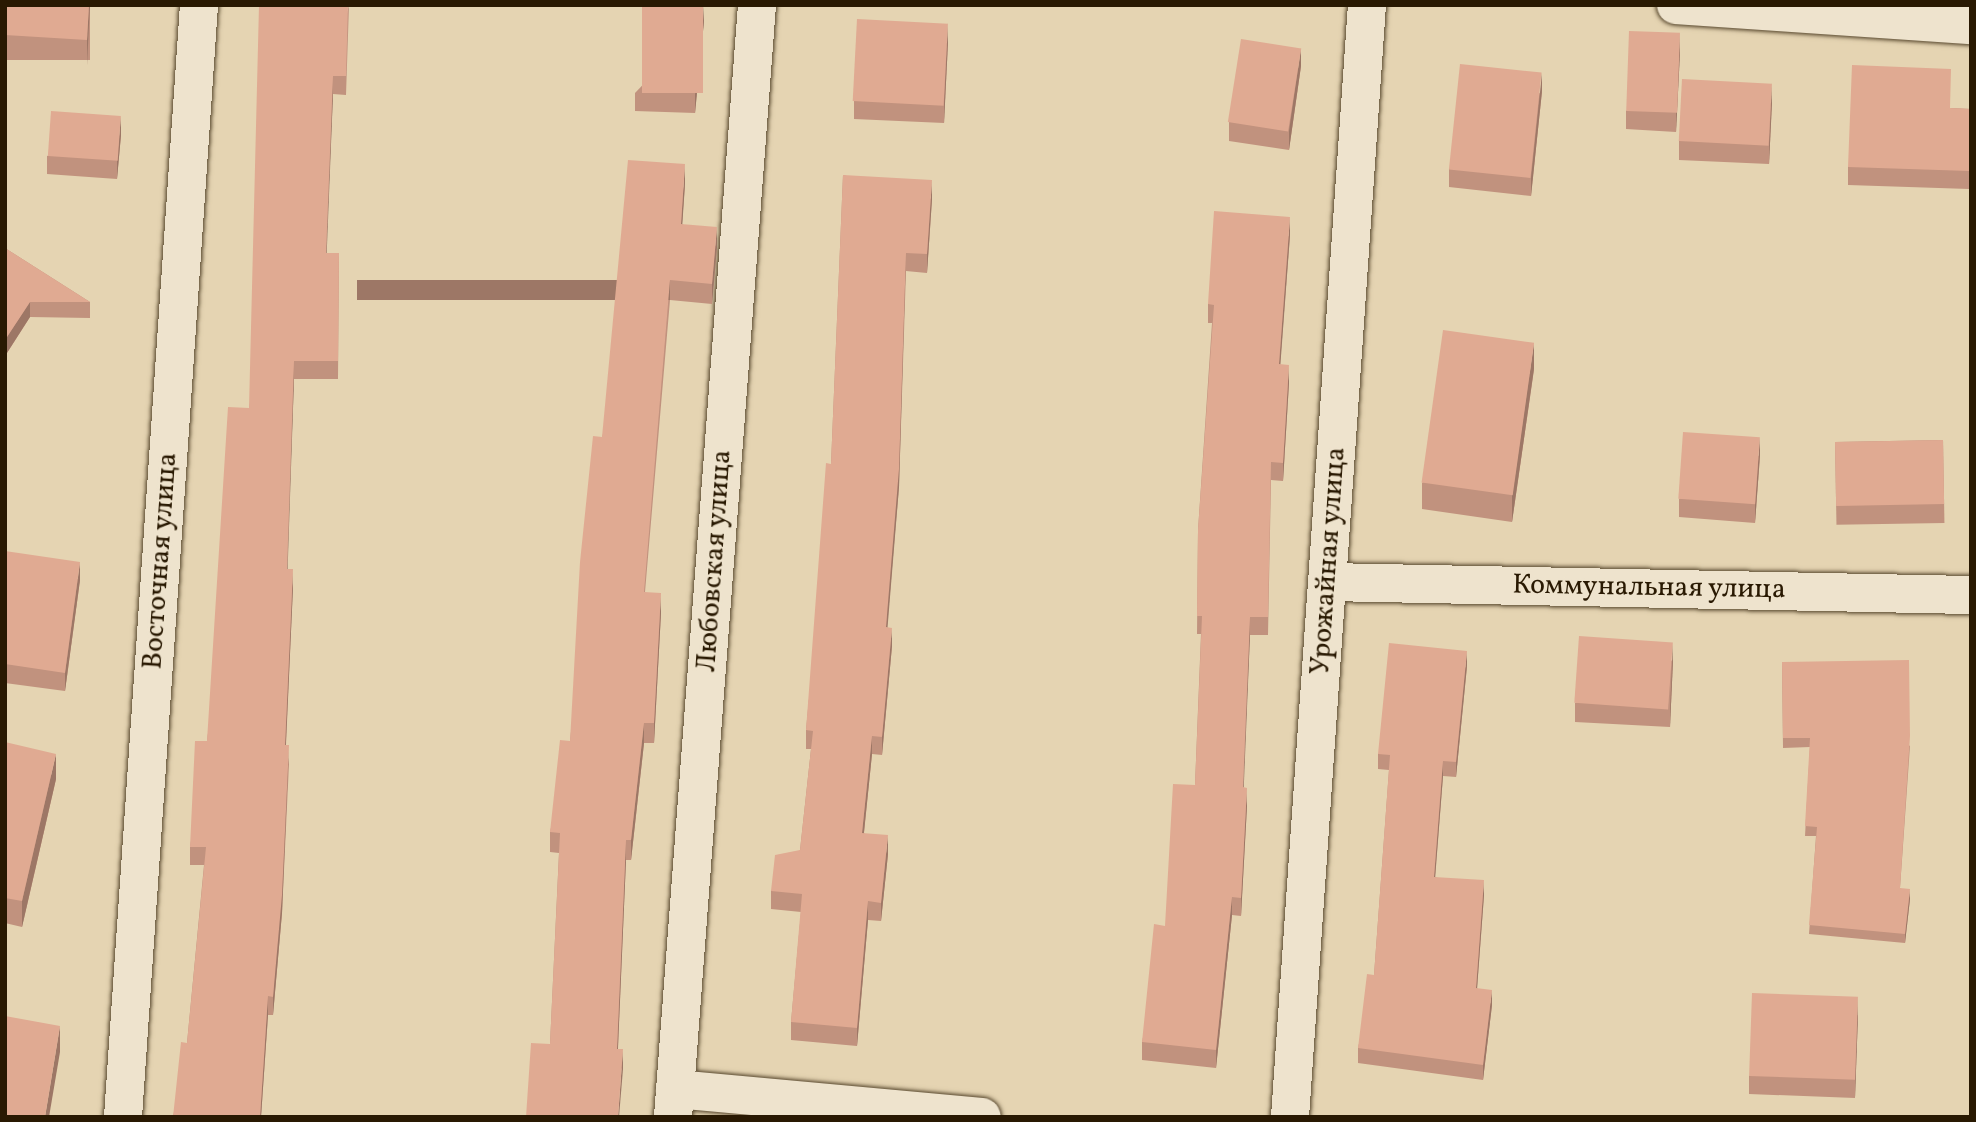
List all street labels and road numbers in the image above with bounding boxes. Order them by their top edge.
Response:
street label: Урожайная улица [1304,446,1354,676]
street label: Любовская улица [690,448,740,674]
street label: Восточная улица [137,451,185,671]
street label: Коммунальная улица [1512,569,1786,607]

